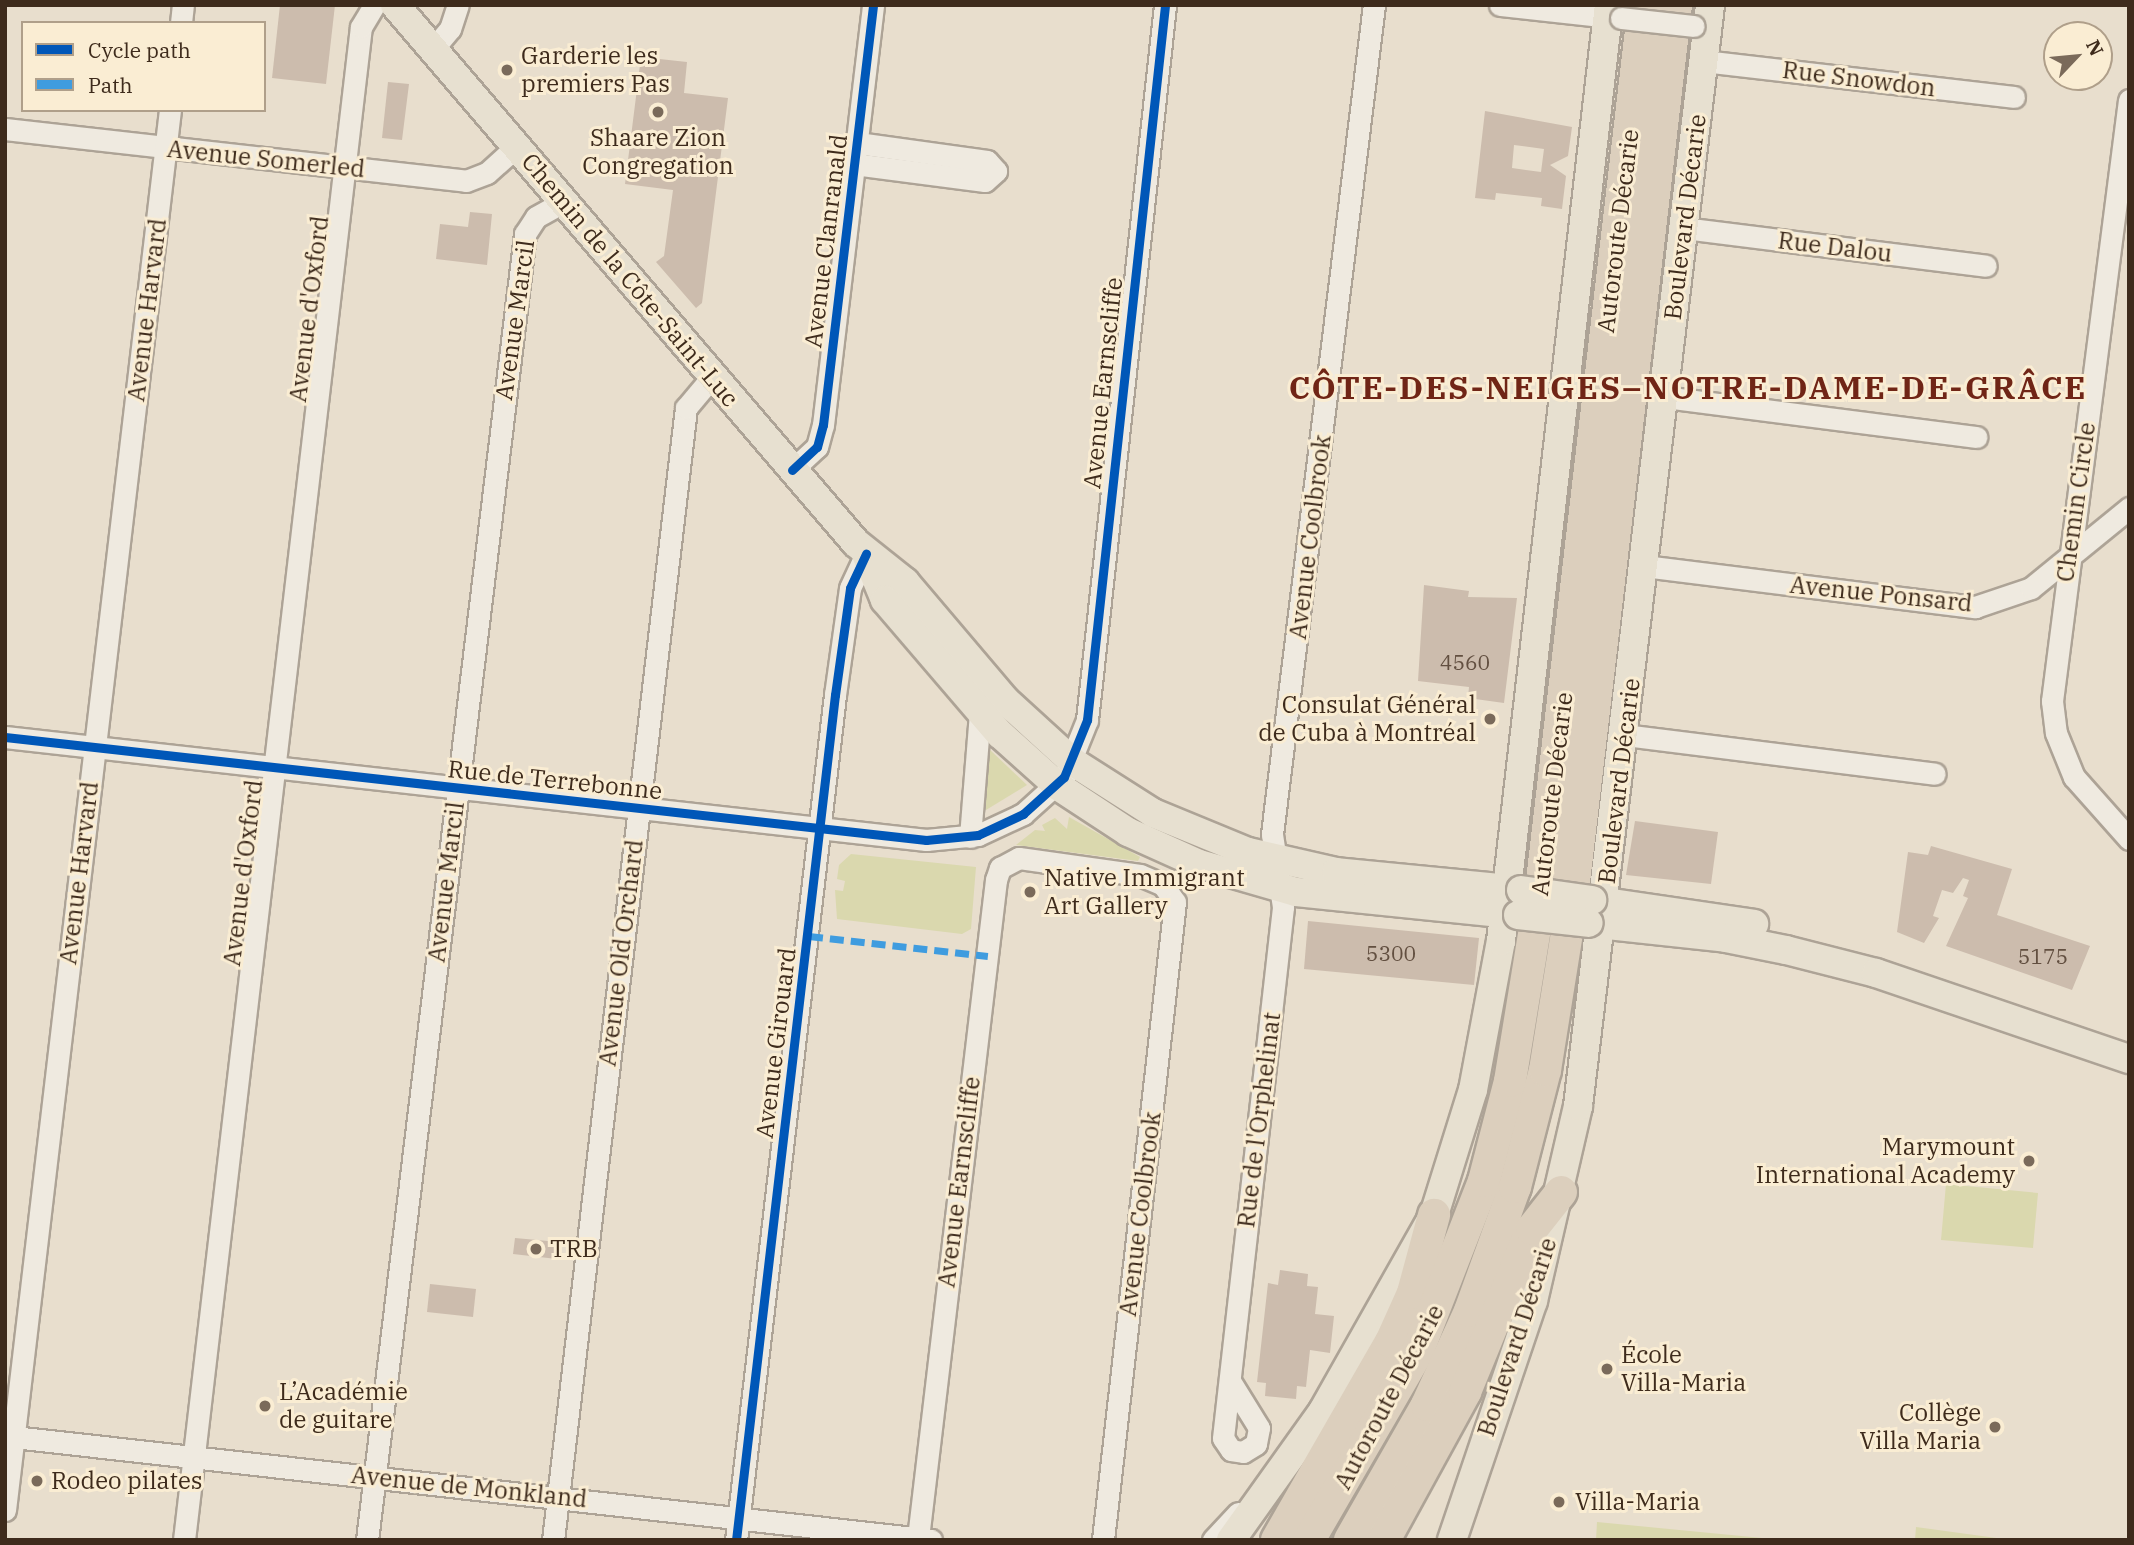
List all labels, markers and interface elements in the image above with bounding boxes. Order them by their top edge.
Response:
legend [21,21,266,112]
north arrow [2043,21,2113,91]
text: Cycle path [88,36,191,64]
text: N [2081,36,2109,60]
place label: Garderie les premiers Pas [521,42,670,98]
street label: Rue Snowdon [1781,55,1937,103]
marker: Garderie les premiers Pas [499,62,515,78]
text: Path [88,71,133,99]
marker: Shaare Zion Congregation [650,104,666,120]
street label: Boulevard Décarie [1658,112,1712,322]
place label: Shaare Zion Congregation [582,124,734,180]
street label: Autoroute Décarie [1591,127,1645,335]
street label: Avenue Clanranald [799,132,853,350]
street label: Avenue Somerled [166,134,366,184]
street label: Chemin de la Côte-Saint-Luc [516,147,744,413]
street label: Avenue d'Oxford [283,214,335,404]
street label: Avenue Harvard [121,217,173,403]
street label: Rue Dalou [1776,226,1894,268]
street label: Avenue Marcil [489,238,541,402]
street label: Avenue Earnscliffe [1078,276,1128,490]
district label: CÔTE-DES-NEIGES–NOTRE-DAME-DE-GRÂCE [1293,368,2083,406]
street label: Chemin Circle [2051,420,2101,584]
street label: Avenue Coolbrook [1283,433,1337,641]
street label: Avenue Ponsard [1788,570,1974,618]
house number: 4560 [1440,649,1490,675]
street label: Boulevard Décarie [1592,676,1646,886]
street label: Autoroute Décarie [1525,690,1579,898]
place label: Consulat Général de Cuba à Montréal [1258,691,1476,747]
marker: Consulat Général de Cuba à Montréal [1482,711,1498,727]
street label: Rue de Terrebonne [446,754,664,806]
street label: Avenue d'Oxford [217,778,269,968]
street label: Avenue Harvard [53,780,105,966]
street label: Avenue Marcil [422,800,470,964]
street label: Avenue Old Orchard [593,838,649,1068]
place label: Native Immigrant Art Gallery [1044,864,1245,920]
marker: Native Immigrant Art Gallery [1022,884,1038,900]
house number: 5300 [1366,940,1416,966]
house number: 5175 [2018,943,2068,969]
street label: Avenue Girouard [750,946,802,1140]
street label: Rue de l'Orphelinat [1231,1011,1287,1229]
street label: Avenue Earnscliffe [932,1075,986,1289]
street label: Avenue Coolbrook [1113,1110,1167,1318]
place label: Marymount International Academy [1756,1133,2015,1189]
marker: Marymount International Academy [2021,1153,2037,1169]
street label: Boulevard Décarie [1471,1234,1563,1440]
place label: TRB [550,1235,598,1263]
marker: TRB [528,1241,544,1257]
street label: Autoroute Décarie [1328,1300,1450,1494]
place label: École Villa-Maria [1621,1341,1746,1397]
marker: École Villa-Maria [1599,1361,1615,1377]
place label: L’Académie de guitare [279,1378,408,1434]
marker: L’Académie de guitare [257,1398,273,1414]
place label: Collège Villa Maria [1860,1399,1981,1455]
marker: Collège Villa Maria [1987,1419,2003,1435]
street label: Avenue de Monkland [350,1460,588,1514]
place label: Rodeo pilates [51,1467,202,1495]
marker: Rodeo pilates [29,1473,45,1489]
place label: Villa-Maria [1575,1488,1700,1516]
marker: Villa-Maria [1549,1492,1569,1512]

